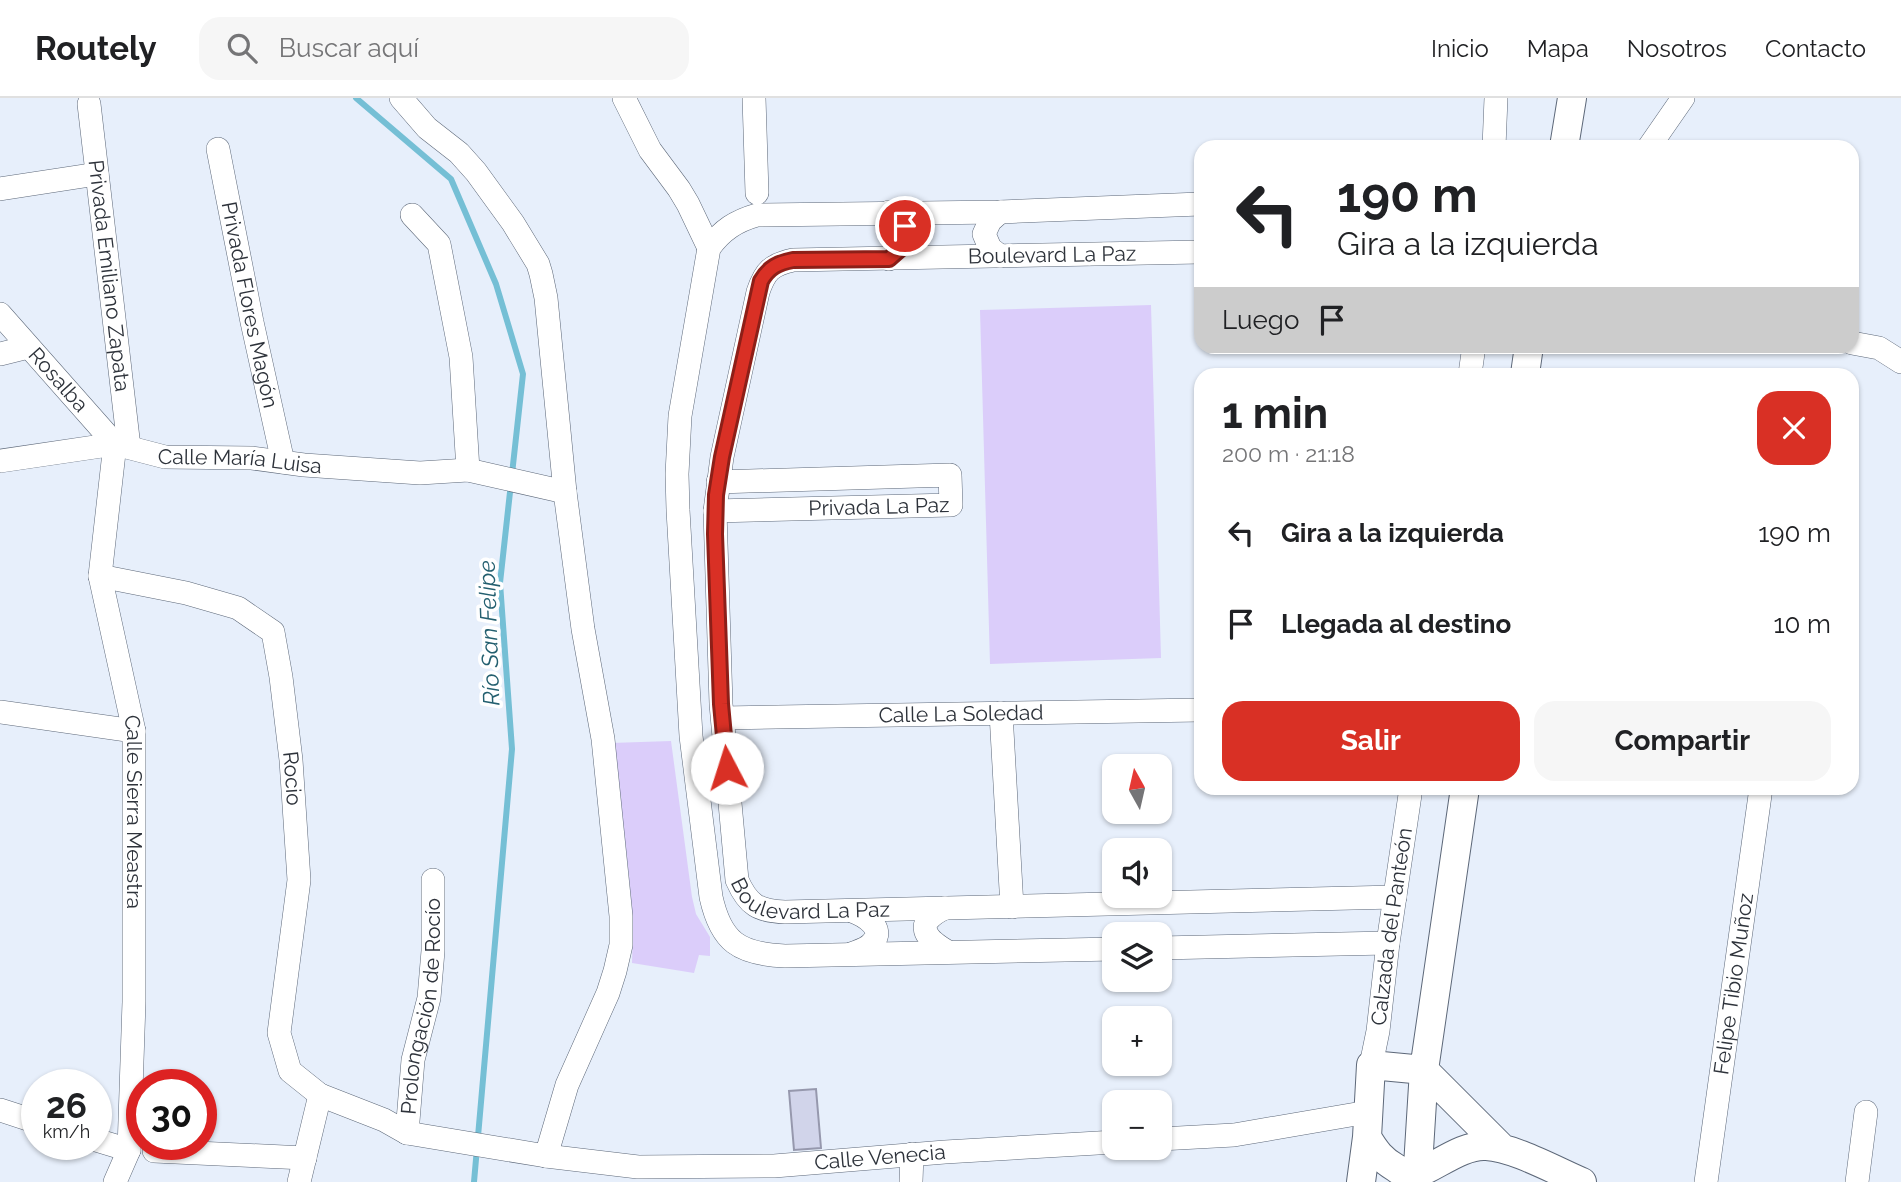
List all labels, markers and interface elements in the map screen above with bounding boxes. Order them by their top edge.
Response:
search box [199,17,689,80]
text: Routely [35,29,157,68]
icon: search [223,29,261,67]
text: Buscar aquí [279,33,419,63]
text: Inicio [1431,34,1489,63]
text: Mapa [1527,34,1589,63]
text: Nosotros [1627,34,1727,63]
text: Contacto [1765,34,1866,63]
street label: Privada Emiliano Zapata [84,159,135,393]
text: 190 m [1337,166,1478,223]
icon: left [1222,168,1313,259]
pin [875,196,935,256]
street label: Privada Flores Magón [217,199,284,410]
icon: arrive [886,207,924,245]
text: Gira a la izquierda [1337,225,1599,262]
street label: Boulevard La Paz [968,241,1136,268]
icon: arrive [1313,301,1351,339]
text: Luego [1222,305,1299,335]
street label: Rosalba [24,342,94,417]
text: 1 min [1222,389,1328,438]
button: close [1757,391,1831,465]
text: 200 m · 21:18 [1222,440,1355,467]
street label: Calle María Luisa [158,444,323,478]
street label: Privada La Paz [808,492,950,521]
icon: left [1222,514,1260,552]
text: Gira a la izquierda [1281,518,1504,548]
text: 190 m [1758,518,1831,548]
water label: Río San Felipe [472,560,505,706]
icon: arrive [1222,605,1260,643]
text: Llegada al destino [1281,609,1511,639]
text: 10 m [1773,609,1831,639]
street label: Calle La Soledad [878,700,1044,727]
button: Salir [1222,701,1520,781]
button: Compartir [1534,701,1831,781]
street label: Calle Sierra Meastra [119,712,147,909]
position arrow [690,731,764,805]
street label: Rocio [278,750,307,806]
north arrow [1102,754,1172,824]
map controls [1102,754,1172,1160]
street label: Calzada del Panteón [1366,826,1417,1027]
button: sound [1102,838,1172,908]
street label: Boulevard La Paz [726,873,890,924]
street label: Felipe Tibio Muñoz [1708,892,1758,1076]
street label: Prolongación de Rocío [396,898,445,1116]
button: layers [1102,922,1172,992]
button: + [1102,1006,1172,1076]
speed limit sign: 30 [126,1069,217,1160]
text: 26 [46,1085,87,1126]
button: − [1102,1090,1172,1160]
text: km/h [43,1121,90,1142]
street label: Calle Venecia [813,1139,946,1175]

